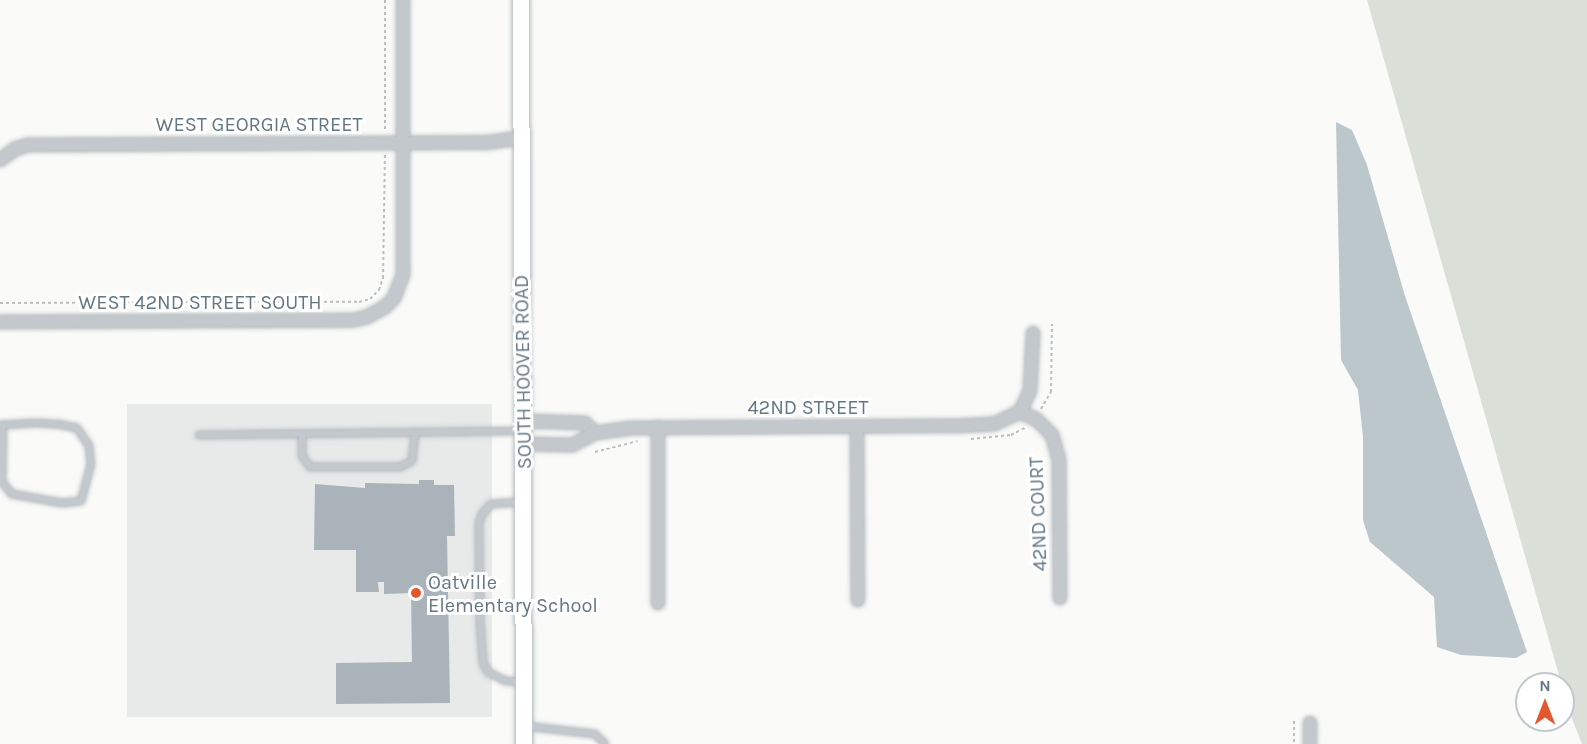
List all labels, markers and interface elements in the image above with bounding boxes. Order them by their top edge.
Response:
street label: WEST GEORGIA STREET [156,112,362,136]
street label: SOUTH HOOVER ROAD [509,275,537,469]
street label: WEST 42ND STREET SOUTH [78,290,322,314]
street label: 42ND STREET [747,395,869,419]
street label: 42ND COURT [1024,456,1052,572]
place label: Oatville Elementary School [428,570,598,617]
marker: Oatville Elementary School [409,586,423,600]
north arrow [1515,672,1575,732]
text: N [1539,676,1551,695]

